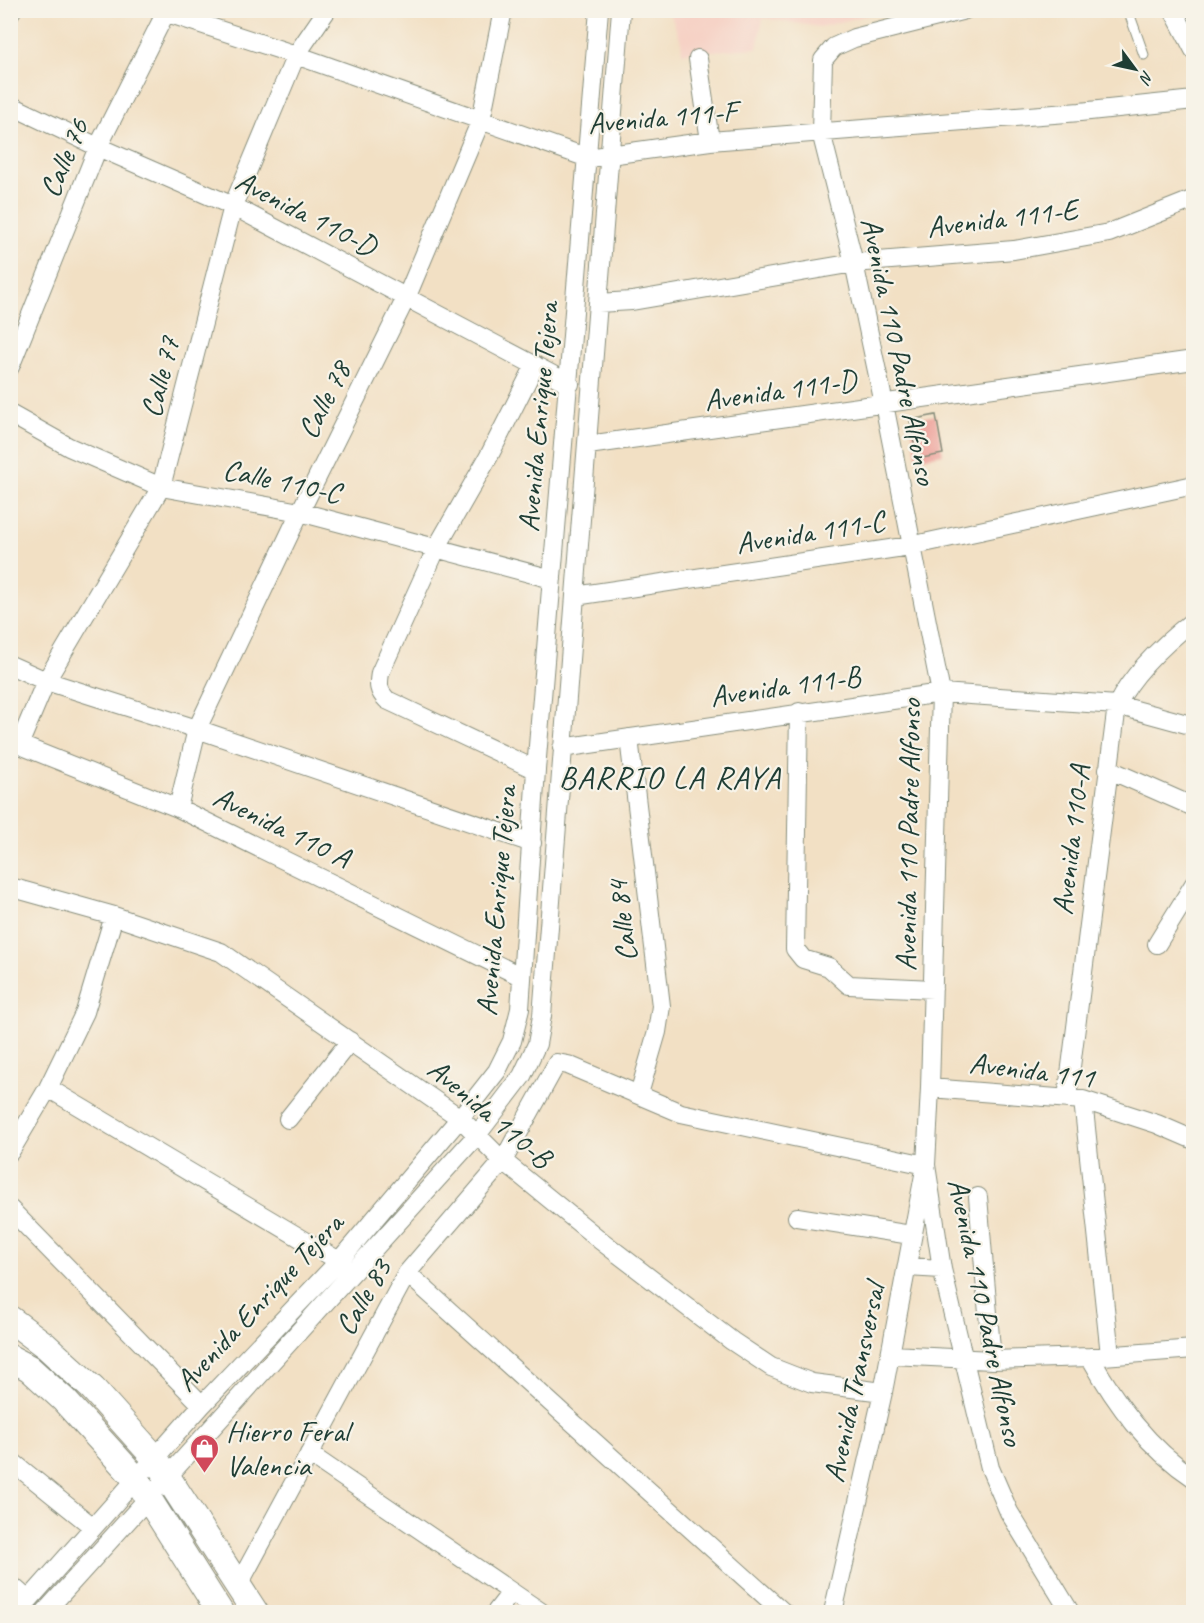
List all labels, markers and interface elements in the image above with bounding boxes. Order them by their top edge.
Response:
north arrow [1105,39,1165,99]
text: N [1134,67,1158,89]
street label: Avenida 111-F [586,91,744,142]
street label: Calle 76 [31,112,98,203]
street label: Avenida 110-D [229,161,385,266]
street label: Avenida 111-E [925,189,1083,246]
street label: Avenida 110 Padre Alfonso [852,214,946,489]
street label: Avenida Enrique Tejera [509,298,567,533]
street label: Calle 77 [132,331,189,421]
street label: Calle 78 [289,353,361,445]
street label: Avenida 111-D [702,360,861,419]
street label: Calle 110-C [220,450,347,513]
street label: Avenida 111-C [733,501,890,562]
street label: Avenida 111-B [708,656,865,715]
street label: Avenida 110 Padre Alfonso [887,697,929,971]
district label: BARRIO LA RAYA [559,757,782,798]
street label: Avenida 110-A [1043,761,1099,917]
street label: Avenida 110 A [207,778,359,877]
street label: Avenida Enrique Tejera [467,782,525,1017]
street label: Calle 84 [598,876,646,964]
street label: Avenida 111 [967,1043,1098,1097]
street label: Avenida 110-B [420,1050,562,1178]
street label: Avenida 110 Padre Alfonso [939,1175,1033,1450]
street label: Avenida Enrique Tejera [167,1203,353,1399]
street label: Calle 83 [326,1250,401,1342]
street label: Avenida Transversal [814,1275,895,1486]
place label: Hierro Feral Valencia [226,1412,354,1484]
shop icon: Hierro Feral Valencia [189,1432,221,1474]

